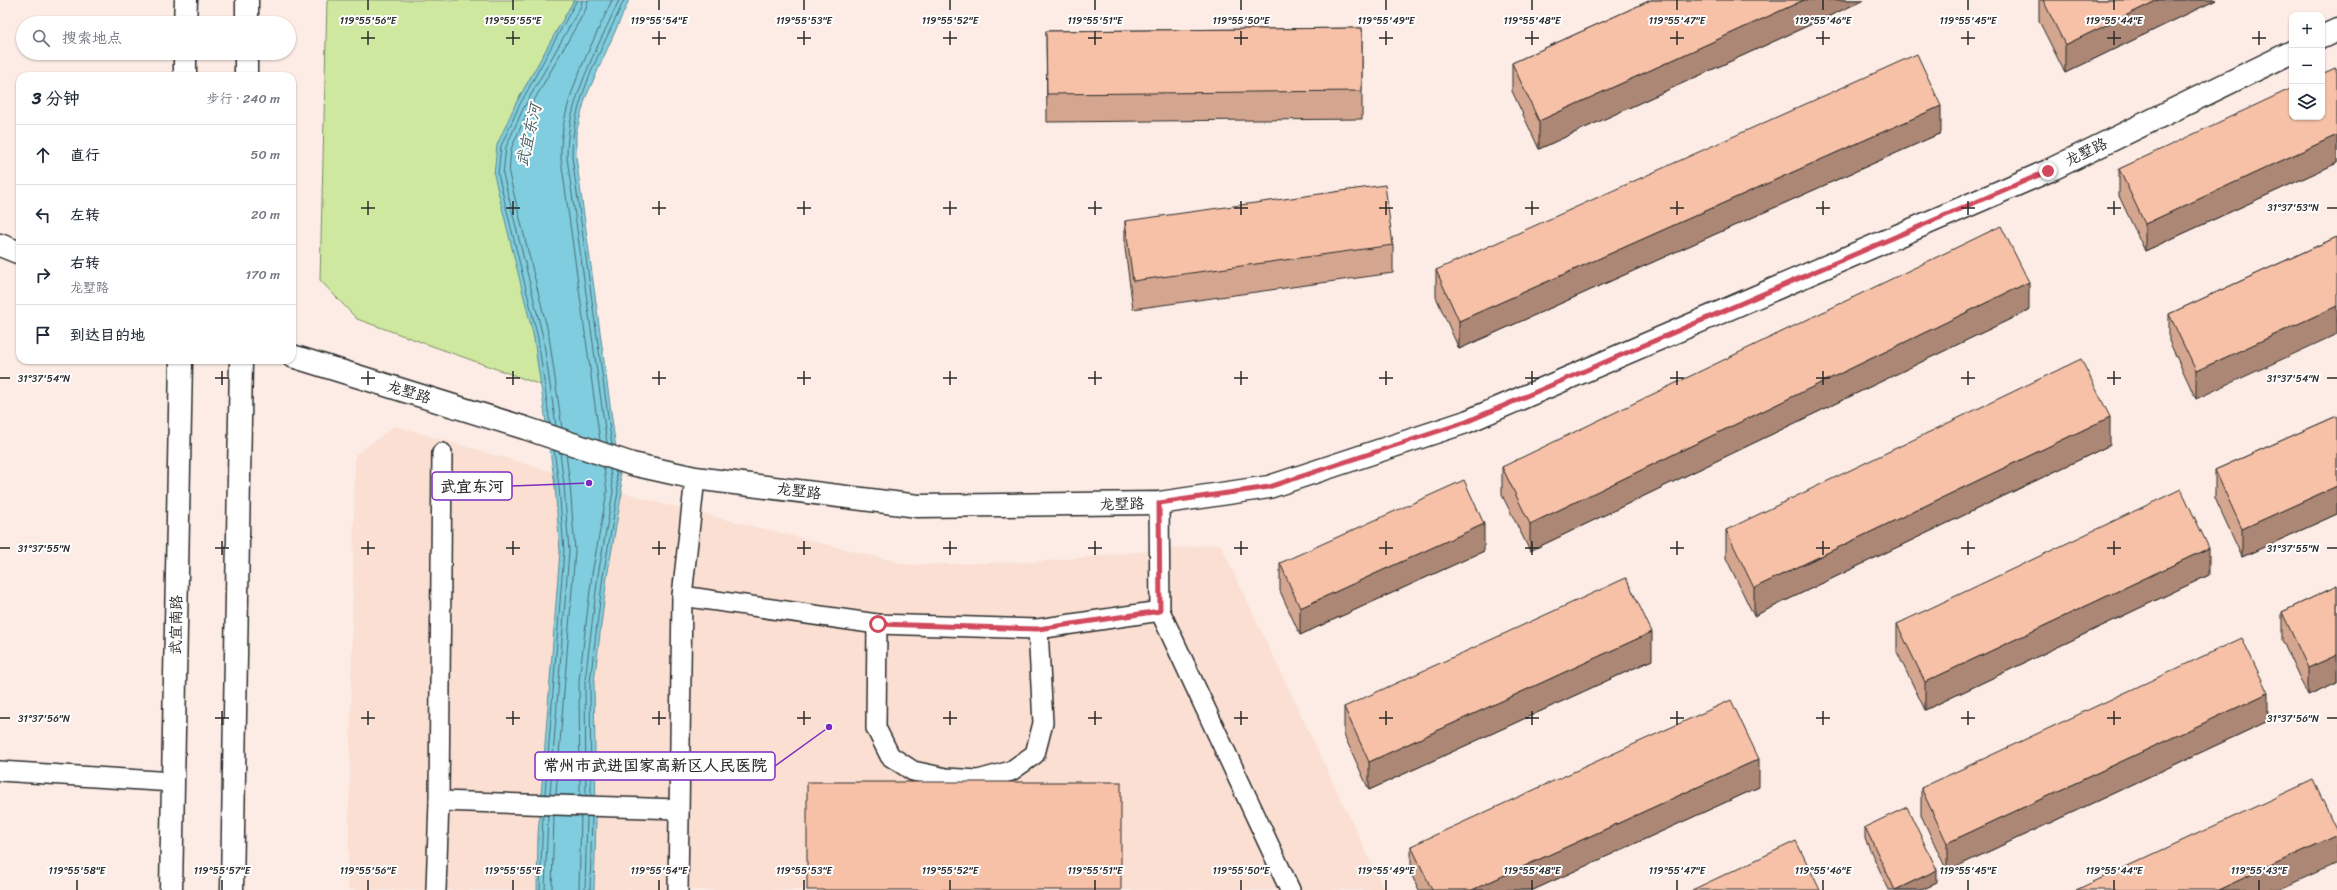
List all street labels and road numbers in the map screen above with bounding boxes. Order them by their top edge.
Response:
street label: 龙墅路 [2060,130,2112,174]
street label: 龙墅路 [384,373,434,411]
street label: 龙墅路 [775,475,823,507]
street label: 龙墅路 [1099,491,1145,517]
street label: 武宜南路 [162,595,190,655]

